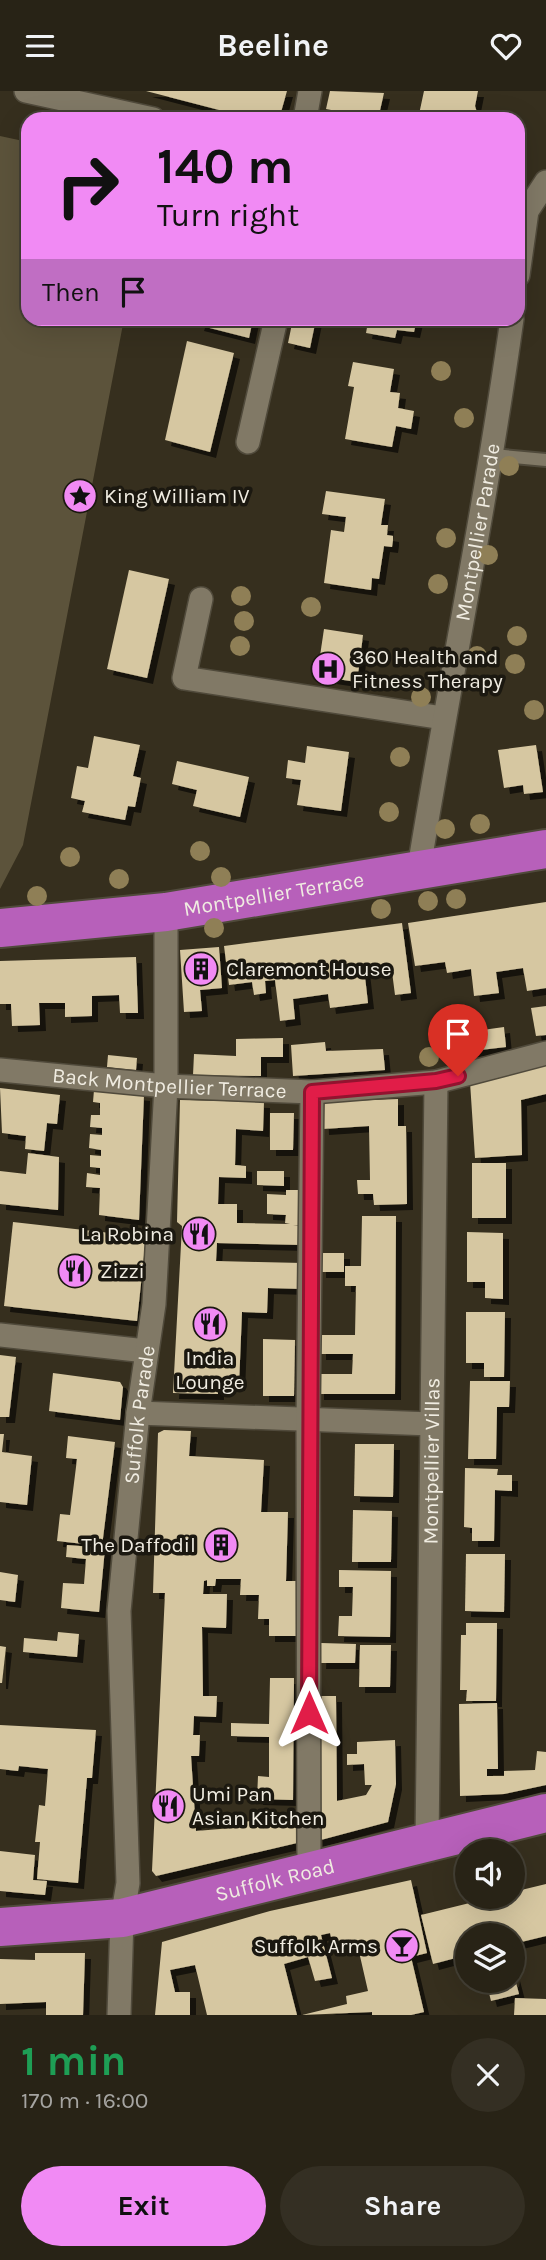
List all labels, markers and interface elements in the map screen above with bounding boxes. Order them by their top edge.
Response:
icon: menu [21,27,59,65]
text: Beeline [217,27,329,64]
icon: heart [487,27,525,65]
text: 140 m [157,138,294,195]
icon: right [42,140,133,231]
text: Turn right [157,197,299,234]
icon: arrive [114,273,152,311]
text: Then [42,277,100,308]
street label: Montpellier Parade [450,441,505,623]
place icon: King William IV [61,477,99,515]
place label: King William IV [104,484,250,508]
place label: 360 Health and Fitness Therapy [352,645,503,693]
hospital icon: 360 Health and Fitness Therapy [309,650,347,688]
street label: Montpellier Terrace [182,867,366,921]
building icon: Claremont House [182,950,220,988]
place label: Claremont House [226,957,391,981]
pin [428,1004,488,1076]
icon: arrive [439,1015,477,1053]
street label: Back Montpellier Terrace [51,1063,287,1103]
restaurant icon: La Robina [180,1215,218,1253]
place label: La Robina [80,1222,174,1246]
restaurant icon: Zizzi [56,1252,94,1290]
place label: Zizzi [100,1259,145,1283]
restaurant icon: India Lounge [191,1305,229,1343]
street label: Suffolk Parade [119,1344,160,1485]
place label: India Lounge [175,1346,245,1394]
street label: Montpellier Villas [419,1377,445,1545]
building icon: The Daffodil [202,1526,240,1564]
place label: The Daffodil [81,1533,196,1557]
position arrow [272,1676,346,1750]
place label: Umi Pan Asian Kitchen [192,1782,324,1830]
restaurant icon: Umi Pan Asian Kitchen [149,1787,187,1825]
map controls [455,1839,525,1993]
button: sound [455,1839,525,1909]
street label: Suffolk Road [213,1854,337,1906]
button: layers [455,1923,525,1993]
bar icon: Suffolk Arms [383,1927,421,1965]
place label: Suffolk Arms [254,1934,378,1958]
text: 1 min [21,2036,126,2086]
button: close [451,2038,525,2112]
text: 170 m · 16:00 [21,2087,148,2114]
button: Exit [21,2166,266,2246]
button: Share [280,2166,525,2246]

